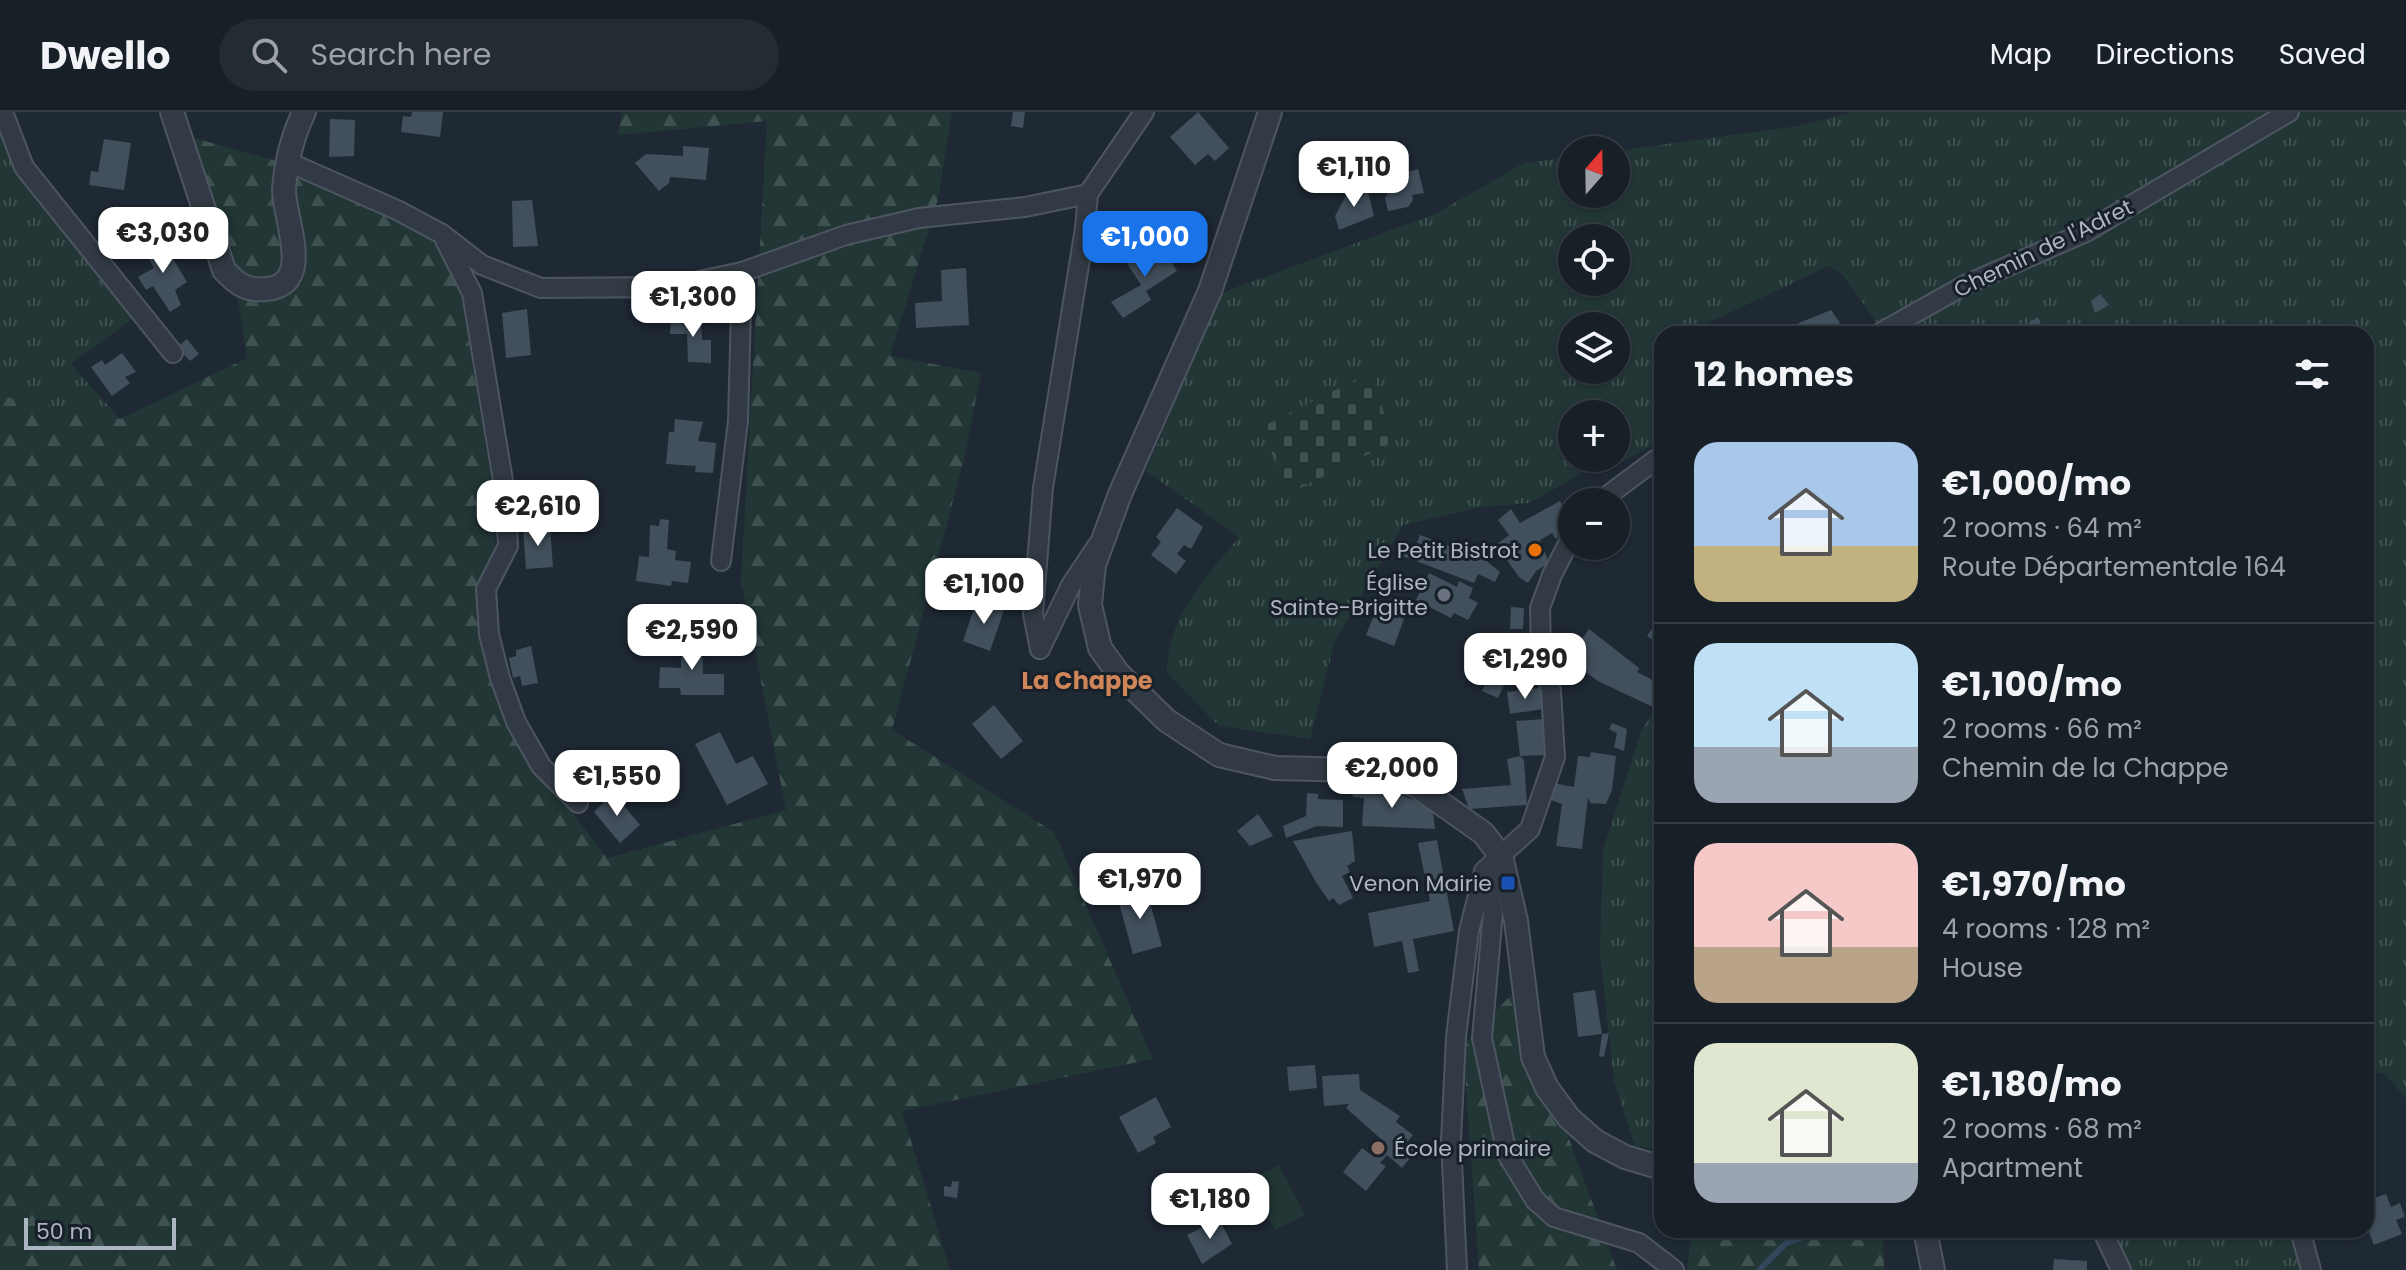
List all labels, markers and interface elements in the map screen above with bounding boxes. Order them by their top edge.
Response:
search box [219,19,779,91]
text: Dwello [40,29,171,82]
icon: search [247,33,291,77]
text: Search here [311,33,491,76]
text: Map [1990,35,2052,74]
text: Directions [2096,35,2235,74]
text: Saved [2279,35,2366,74]
north arrow [1558,136,1630,208]
map controls [1558,136,1630,560]
pin: €1,110 [1289,141,1419,209]
text: €1,110 [1317,149,1391,185]
street label: Chemin de l'Adret [1949,192,2138,305]
pin: €3,030 [98,207,228,275]
pin: €1,000 [1080,211,1210,279]
text: €3,030 [116,215,210,251]
text: €1,000 [1101,219,1189,255]
button: locate [1558,224,1630,296]
pin: €1,300 [628,271,758,339]
text: €1,300 [649,279,737,315]
button: layers [1558,312,1630,384]
text: 12 homes [1694,350,1854,398]
icon: filters [2290,352,2334,396]
button: + [1558,400,1630,472]
text: €1,000/mo [1942,459,2131,507]
icon: home [1758,474,1854,570]
pin: €2,610 [473,480,603,548]
text: €2,610 [495,488,581,524]
button: − [1558,488,1630,560]
text: 2 rooms · 64 m² [1942,510,2142,546]
place label: Le Petit Bistrot [1368,535,1519,566]
marker: Le Petit Bistrot [1526,541,1544,559]
text: Route Départementale 164 [1942,549,2286,585]
pin: €1,100 [919,558,1049,626]
text: €1,100 [943,566,1025,602]
place label: Église Sainte-Brigitte [1270,567,1428,623]
marker: Église Sainte-Brigitte [1435,586,1453,604]
pin: €2,590 [627,604,757,672]
text: €2,590 [646,612,738,648]
pin: €1,290 [1460,633,1590,701]
text: €1,290 [1482,641,1568,677]
text: €1,100/mo [1942,660,2122,708]
district label: La Chappe [1022,664,1153,697]
icon: home [1758,675,1854,771]
text: 2 rooms · 66 m² [1942,711,2142,747]
pin: €2,000 [1327,742,1457,810]
pin: €1,550 [552,750,682,818]
text: €2,000 [1345,750,1439,786]
text: Chemin de la Chappe [1942,750,2229,786]
text: €1,550 [573,758,661,794]
pin: €1,970 [1075,853,1205,921]
text: €1,970/mo [1942,860,2126,908]
text: €1,970 [1098,861,1182,897]
place label: Venon Mairie [1349,868,1492,899]
marker: Venon Mairie [1499,874,1517,892]
icon: home [1758,875,1854,971]
text: 4 rooms · 128 m² [1942,911,2150,947]
text: House [1942,950,2023,986]
text: €1,180/mo [1942,1060,2122,1108]
icon: home [1758,1075,1854,1171]
text: 2 rooms · 68 m² [1942,1111,2142,1147]
place label: École primaire [1394,1133,1551,1164]
marker: École primaire [1369,1139,1387,1157]
text: Apartment [1942,1150,2083,1186]
pin: €1,180 [1145,1173,1275,1241]
text: €1,180 [1169,1181,1251,1217]
scale bar [24,1214,176,1250]
text: 50 m [36,1216,92,1247]

